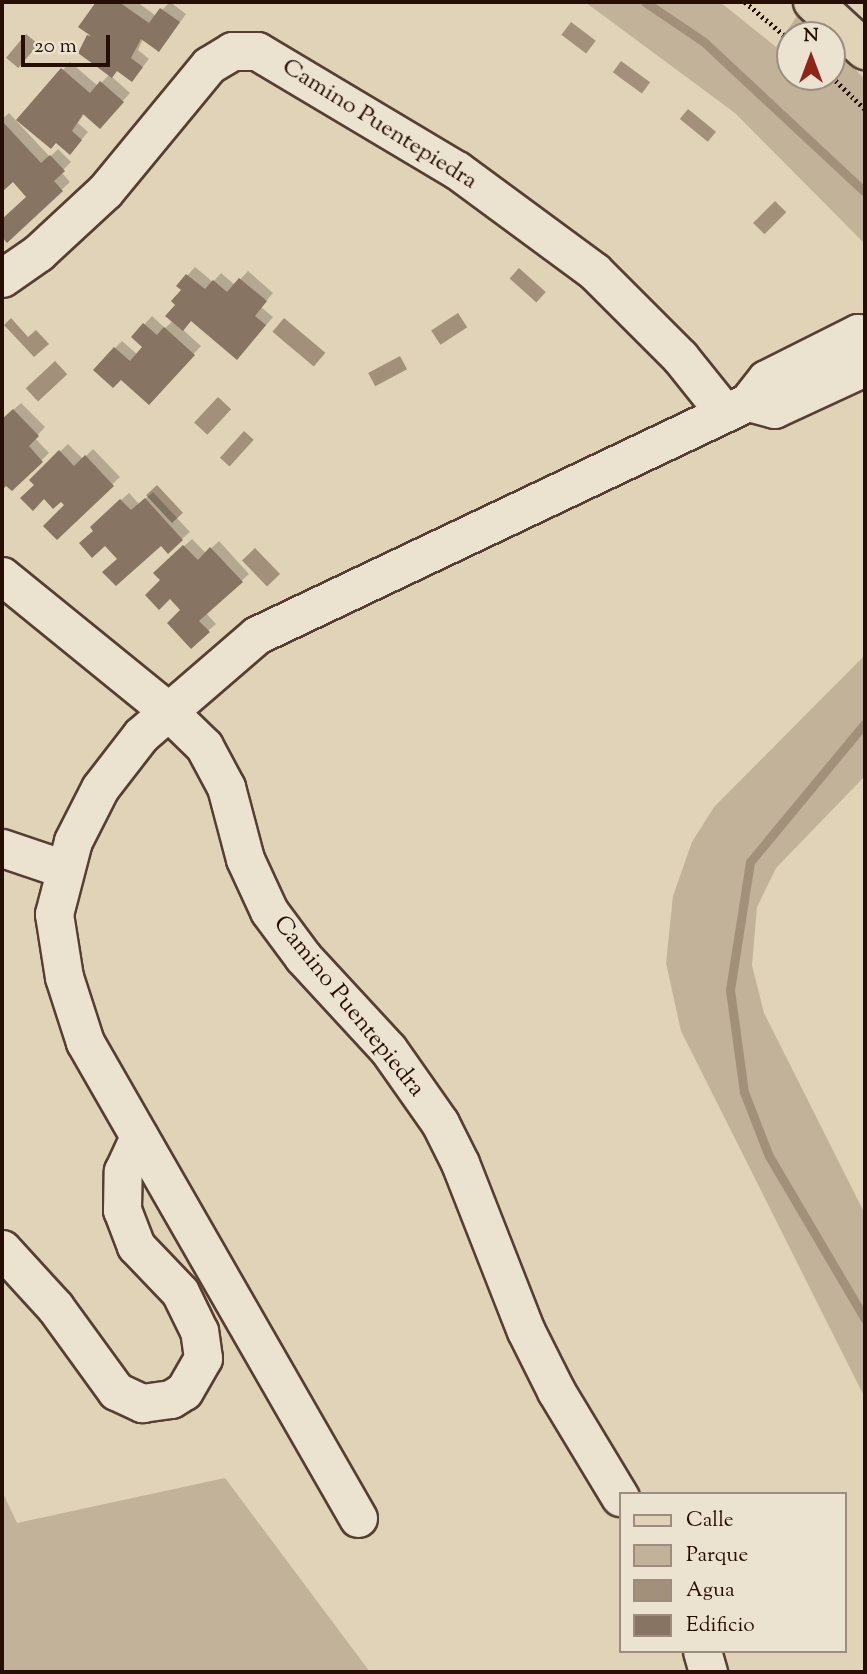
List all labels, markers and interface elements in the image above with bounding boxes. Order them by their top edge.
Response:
scale bar [24,21,114,65]
north arrow [776,21,846,91]
text: N [803,23,819,50]
text: 20 m [34,32,77,62]
street label: Camino Puentepiedra [276,53,482,197]
street label: Camino Puentepiedra [266,911,430,1103]
legend [618,1492,846,1653]
text: Calle [686,1506,734,1536]
text: Parque [686,1541,748,1571]
text: Agua [686,1576,735,1606]
text: Edificio [686,1611,755,1641]

